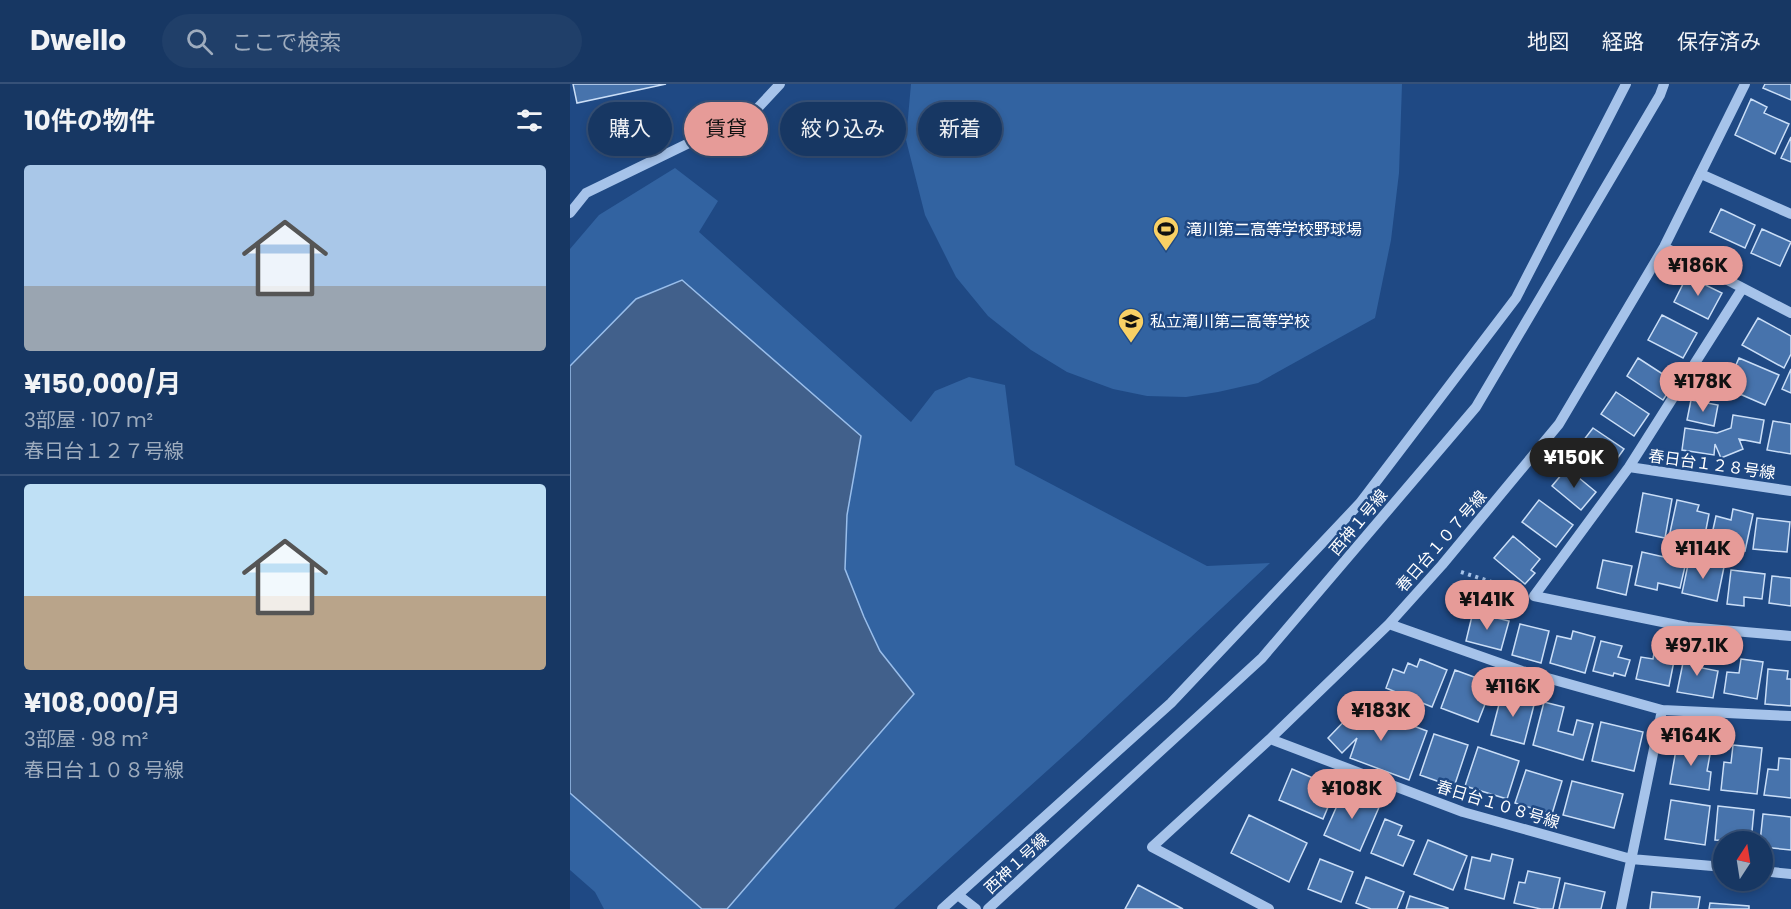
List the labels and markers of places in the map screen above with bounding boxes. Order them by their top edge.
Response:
sports icon: 滝川第二高等学校野球場 [1151,214,1181,252]
place label: 滝川第二高等学校野球場 [1186,218,1362,241]
pin: ¥186K [1656,246,1740,297]
school or university icon: 私立滝川第二高等学校 [1116,306,1146,344]
place label: 私立滝川第二高等学校 [1150,310,1310,333]
pin: ¥178K [1661,362,1745,413]
pin: ¥150K [1532,438,1616,489]
pin: ¥114K [1661,529,1745,580]
pin: ¥141K [1445,580,1529,631]
pin: ¥97.1K [1648,626,1746,677]
pin: ¥116K [1471,667,1555,718]
pin: ¥183K [1339,691,1423,742]
pin: ¥164K [1649,716,1733,767]
pin: ¥108K [1310,769,1394,820]

